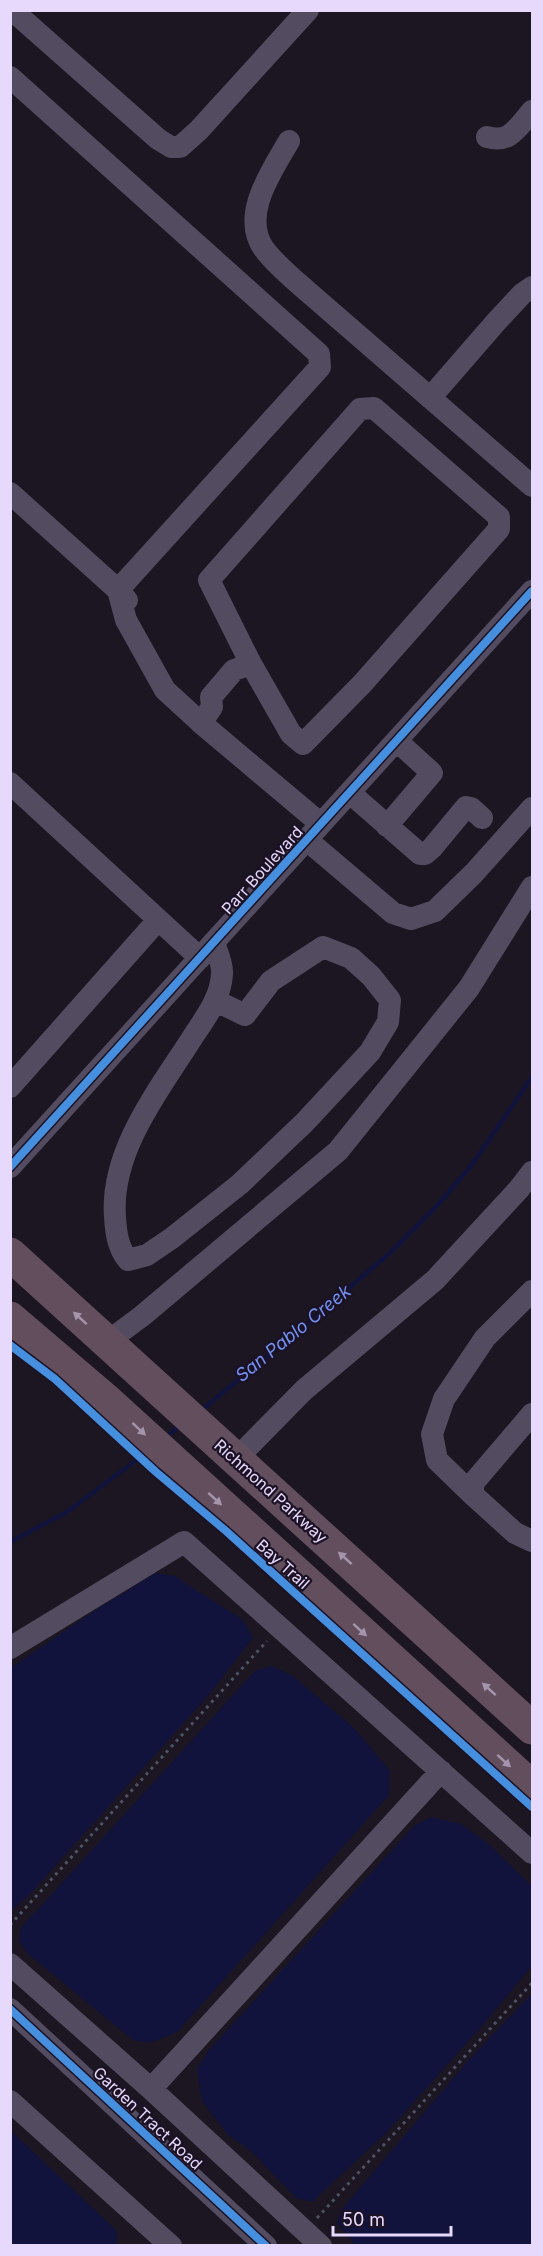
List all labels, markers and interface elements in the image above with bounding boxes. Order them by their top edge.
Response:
street label: Parr Boulevard [217,822,307,918]
water label: San Pablo Creek [231,1279,356,1386]
one-way arrow [73,1312,88,1325]
one-way arrow [131,1422,146,1436]
street label: Richmond Parkway [210,1435,332,1547]
one-way arrow [208,1492,223,1506]
street label: Bay Trail [252,1535,314,1593]
one-way arrow [338,1551,352,1565]
one-way arrow [352,1623,367,1636]
one-way arrow [482,1682,496,1696]
one-way arrow [497,1754,512,1768]
street label: Garden Tract Road [89,2062,207,2174]
scale bar [333,2199,452,2237]
text: 50 m [342,2209,385,2230]

